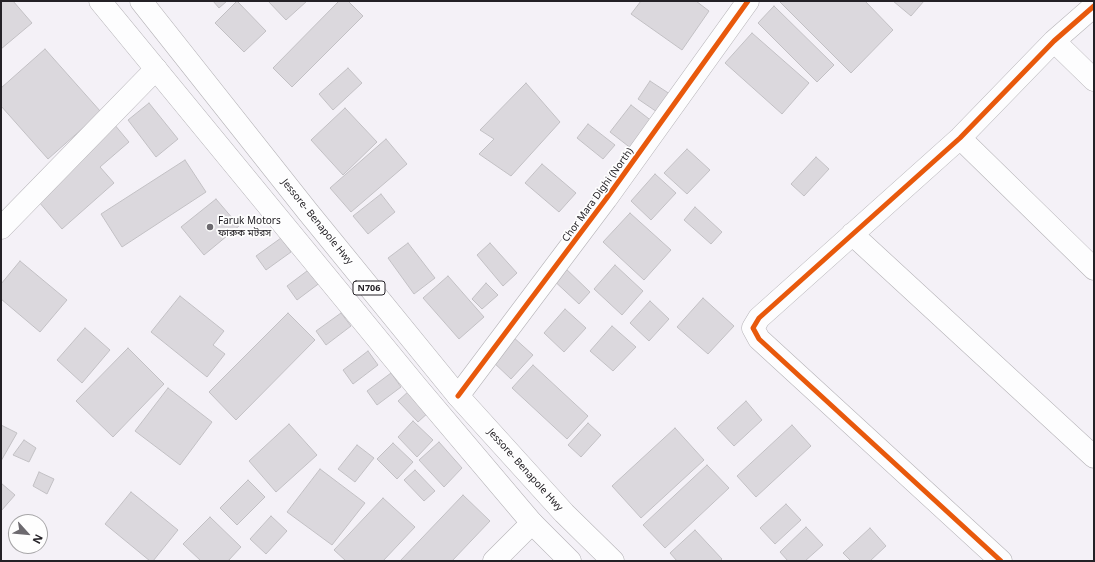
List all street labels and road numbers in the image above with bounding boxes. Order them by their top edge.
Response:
street label: Chor Mara Dighi (North) [560,146,636,244]
street label: Jessore- Benapole Hwy [279,177,355,267]
road number: N706 [353,281,385,295]
street label: Jessore- Benapole Hwy [485,426,565,514]

